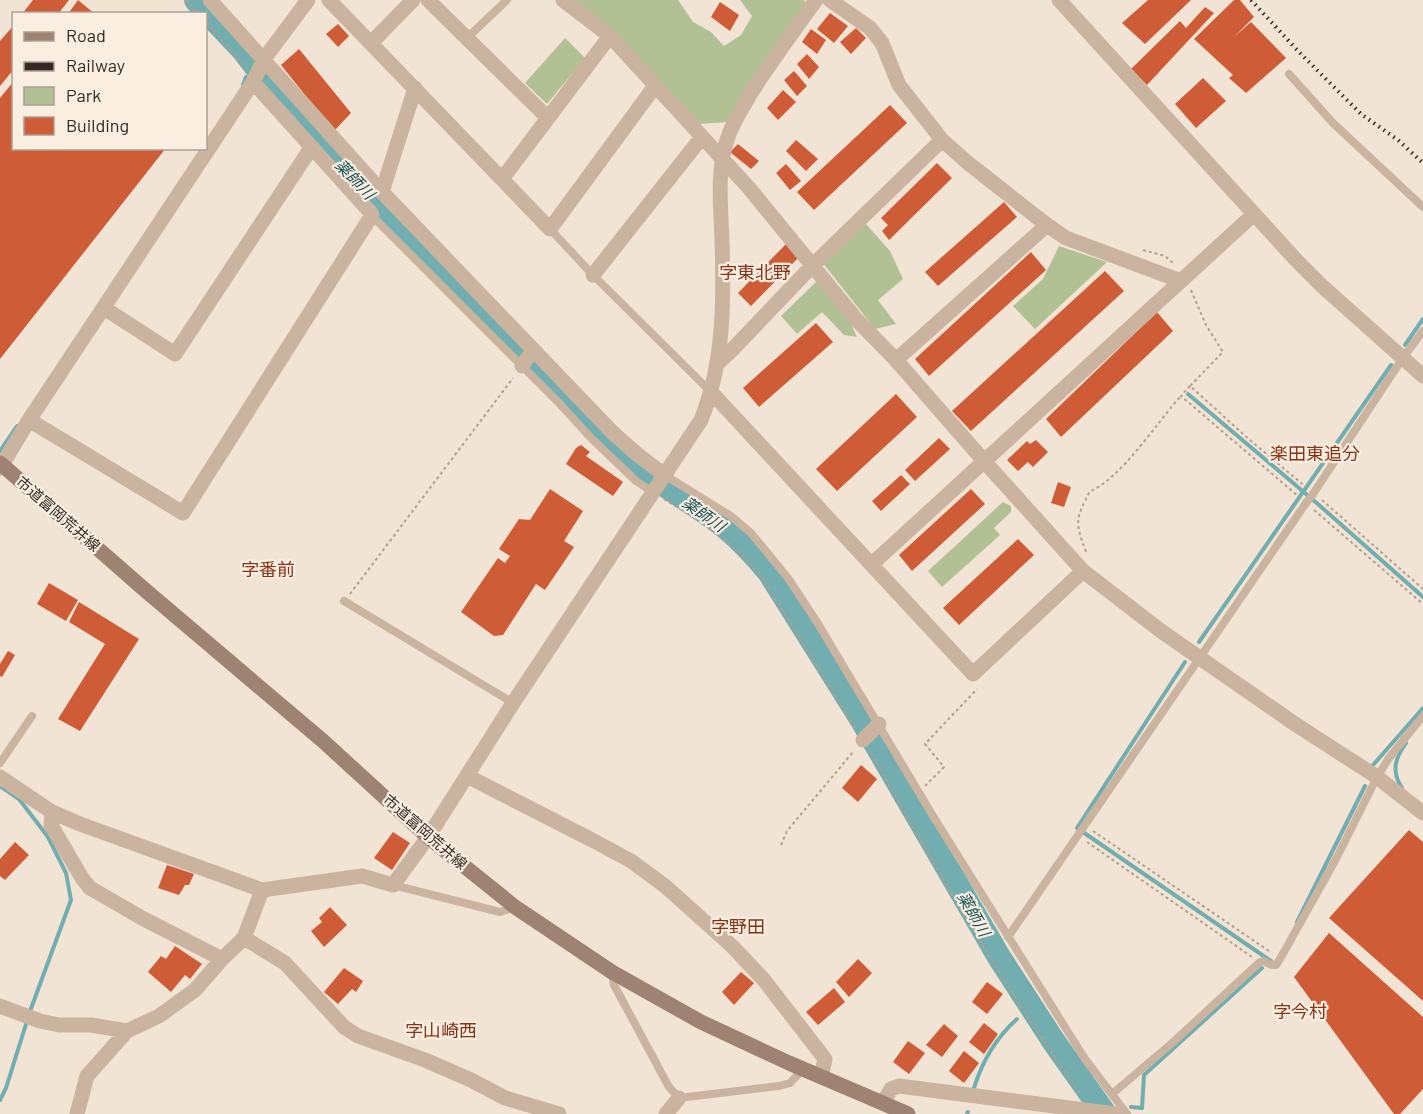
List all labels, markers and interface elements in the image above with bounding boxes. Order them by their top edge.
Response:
legend [12,12,207,150]
text: Road [66,24,106,46]
text: Railway [66,54,125,76]
text: Park [66,84,101,106]
text: Building [66,114,129,136]
water label: 薬師川 [332,155,380,204]
district label: 字東北野 [719,261,791,283]
district label: 楽田東追分 [1270,442,1360,464]
street label: 市道富岡荒井線 [13,472,104,554]
water label: 薬師川 [679,492,731,536]
district label: 字番前 [241,558,295,580]
street label: 市道富岡荒井線 [380,790,471,872]
water label: 薬師川 [954,888,996,941]
district label: 字野田 [711,915,765,937]
district label: 字今村 [1273,1000,1327,1022]
district label: 字山崎西 [405,1019,477,1041]

